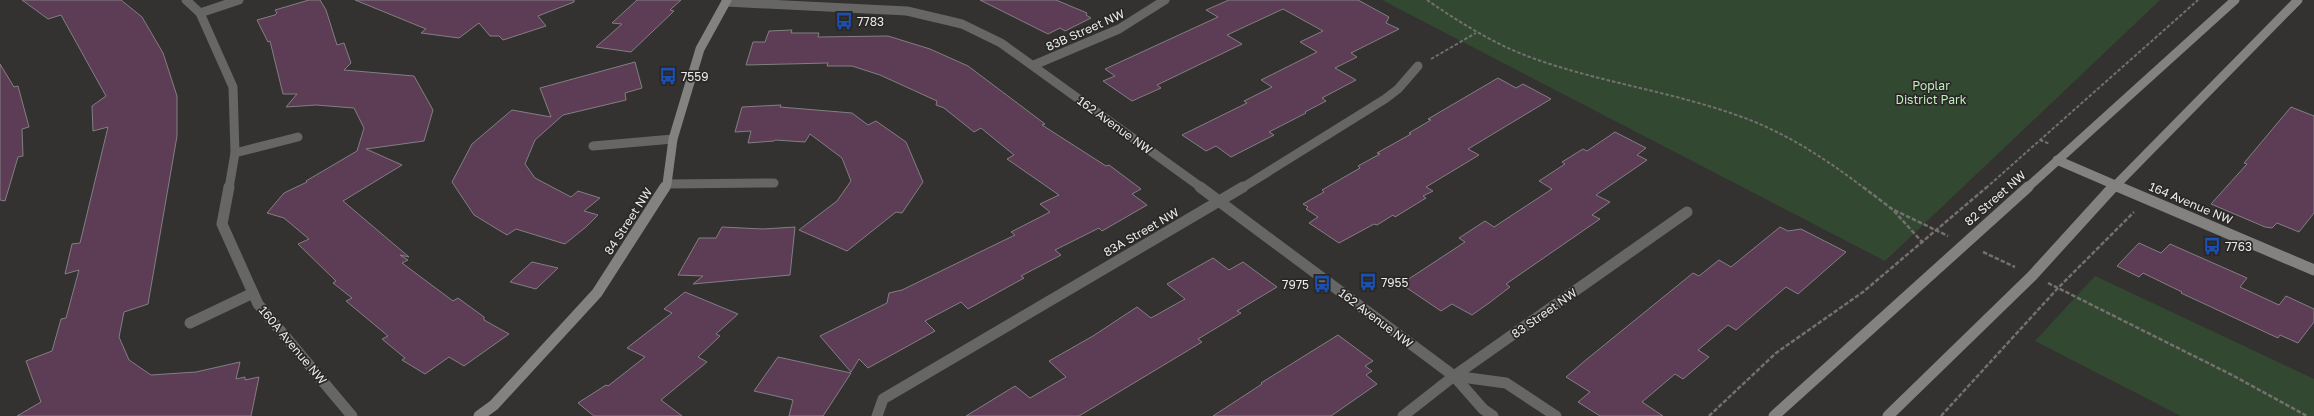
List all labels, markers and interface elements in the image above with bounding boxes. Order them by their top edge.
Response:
street label: 83B Street NW [1043,6,1127,54]
bus stop icon: 7783 [834,11,854,31]
place label: 7783 [857,14,884,29]
bus stop icon: 7559 [658,66,678,86]
place label: 7559 [681,69,709,84]
park label: Poplar District Park [1896,78,1967,107]
street label: 162 Avenue NW [1075,93,1156,158]
street label: 82 Street NW [1961,167,2029,229]
street label: 164 Avenue NW [2147,179,2236,228]
street label: 84 Street NW [601,184,655,257]
street label: 83A Street NW [1101,204,1182,260]
bus stop icon: 7763 [2202,236,2222,256]
place label: 7763 [2225,239,2252,254]
bus stop icon: 7955 [1358,272,1378,292]
bus stop icon: 7975 [1312,274,1332,294]
place label: 7955 [1381,275,1409,290]
place label: 7975 [1282,277,1309,292]
street label: 162 Avenue NW [1336,285,1416,351]
street label: 83 Street NW [1508,285,1580,341]
street label: 160A Avenue NW [256,303,330,388]

